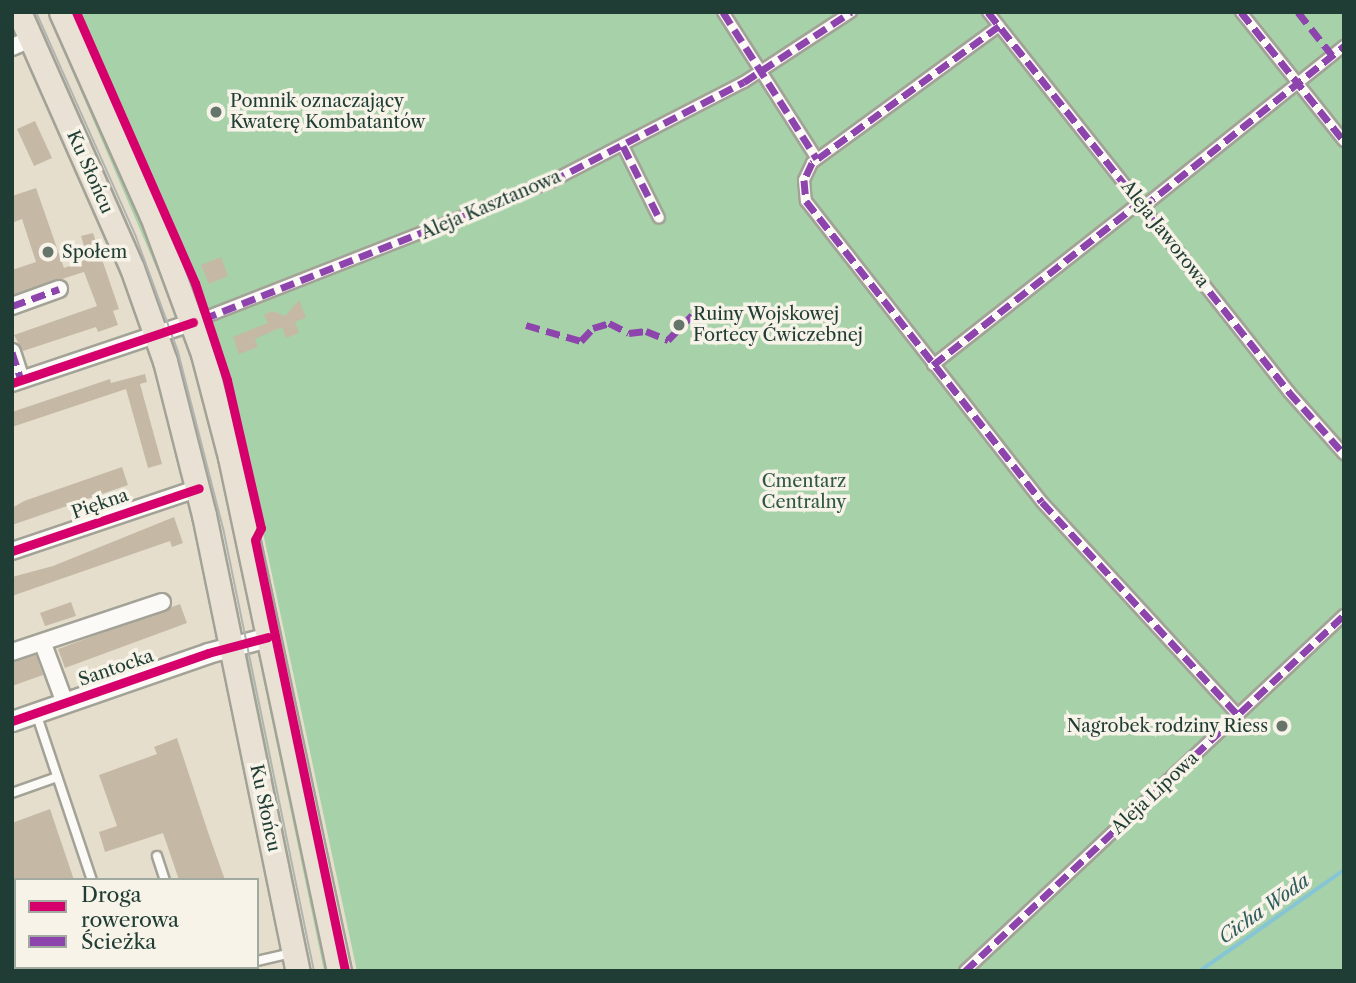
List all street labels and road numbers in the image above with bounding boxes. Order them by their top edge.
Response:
street label: Ku Słońcu [62,127,118,217]
street label: Aleja Kasztanowa [418,166,564,244]
street label: Aleja Jaworowa [1116,176,1214,292]
street label: Piękna [69,484,131,524]
street label: Santocka [76,645,156,691]
street label: Aleja Lipowa [1107,747,1203,839]
street label: Ku Słońcu [245,762,285,854]

